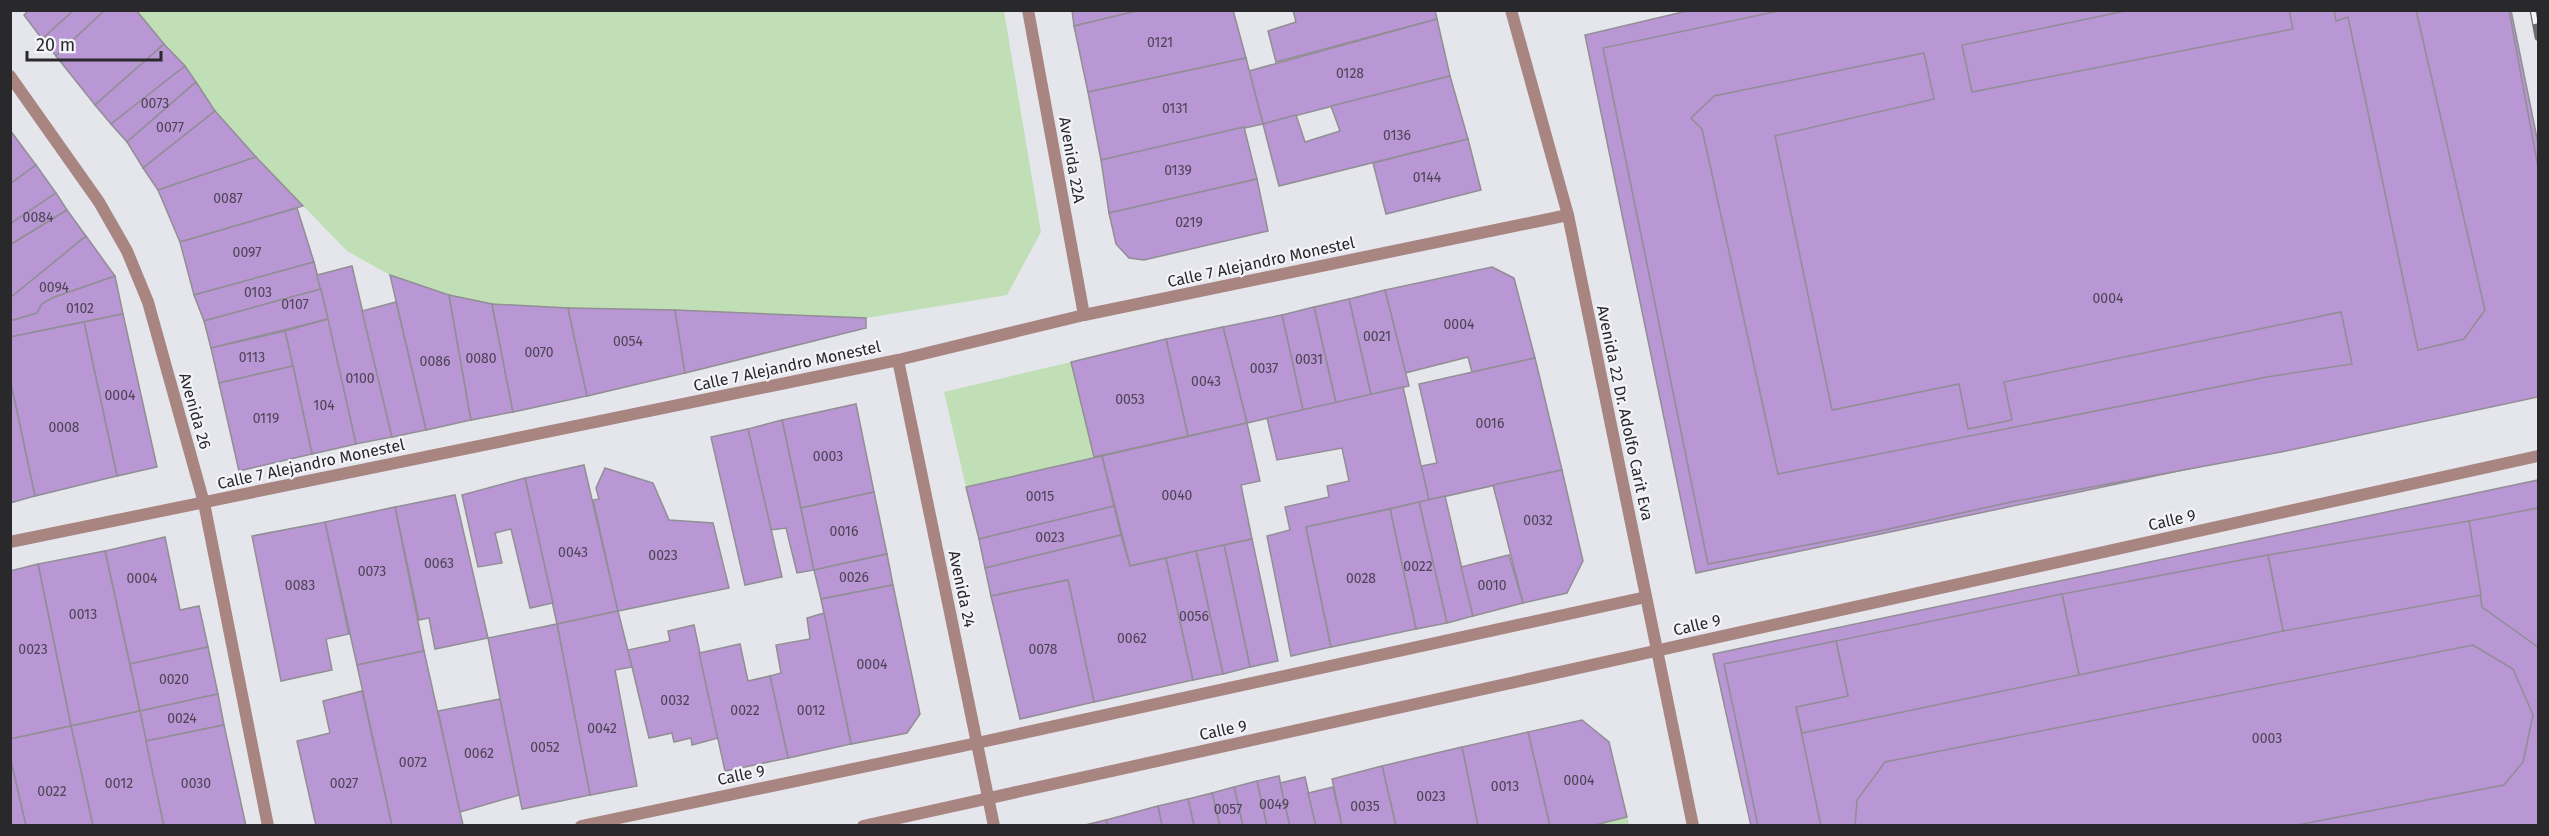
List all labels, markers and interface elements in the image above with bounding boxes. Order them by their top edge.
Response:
scale bar [27,24,160,62]
text: 20 m [36,34,75,56]
house number: 0121 [1147,34,1173,51]
house number: 0128 [1336,65,1364,82]
house number: 0073 [141,95,169,112]
house number: 0131 [1162,100,1188,117]
street label: Avenida 22A [1055,115,1089,205]
house number: 0077 [156,119,184,136]
house number: 0136 [1383,127,1411,144]
house number: 0139 [1164,162,1192,179]
house number: 0144 [1413,169,1442,186]
house number: 0087 [213,190,243,207]
house number: 0084 [23,209,54,226]
house number: 0219 [1175,214,1203,231]
street label: Calle 7 Alejandro Monestel [1166,233,1357,291]
house number: 0097 [233,244,261,261]
house number: 0094 [39,279,70,296]
house number: 0103 [244,284,272,301]
house number: 0004 [2093,290,2124,307]
house number: 0107 [281,296,309,313]
house number: 0102 [66,300,94,317]
street label: Avenida 22 Dr. Adolfo Carit Eva [1593,304,1657,522]
house number: 0004 [1444,316,1475,333]
house number: 0021 [1363,328,1391,345]
house number: 0054 [613,333,644,350]
street label: Calle 7 Alejandro Monestel [692,337,883,395]
house number: 0070 [524,344,554,361]
house number: 0113 [239,349,265,366]
house number: 0080 [465,350,497,367]
house number: 0031 [1295,351,1323,368]
house number: 0086 [420,353,450,370]
house number: 0037 [1250,360,1278,377]
house number: 0100 [345,370,375,387]
street label: Avenida 26 [175,371,215,451]
house number: 0043 [1191,373,1221,390]
house number: 0004 [105,387,136,404]
house number: 0053 [1115,391,1145,408]
house number: 104 [313,397,335,414]
house number: 0119 [253,410,279,427]
house number: 0016 [1476,415,1504,432]
house number: 0008 [48,419,80,436]
street label: Calle 7 Alejandro Monestel [216,435,407,493]
house number: 0003 [813,448,843,465]
house number: 0040 [1162,487,1193,504]
house number: 0015 [1026,488,1054,505]
street label: Calle 9 [2146,505,2198,535]
house number: 0032 [1523,512,1553,529]
house number: 0016 [830,523,858,540]
house number: 0023 [1035,529,1065,546]
house number: 0043 [558,544,588,561]
house number: 0023 [648,547,678,564]
street label: Avenida 24 [945,549,980,630]
house number: 0063 [424,555,454,572]
house number: 0022 [1403,558,1433,575]
house number: 0073 [358,563,386,580]
house number: 0026 [839,569,869,586]
house number: 0004 [127,570,158,587]
house number: 0028 [1346,570,1376,587]
house number: 0083 [285,577,315,594]
house number: 0010 [1477,577,1507,594]
house number: 0013 [69,606,97,623]
house number: 0056 [1179,608,1209,625]
street label: Calle 9 [1671,610,1723,640]
house number: 0062 [1117,630,1147,647]
house number: 0023 [18,641,48,658]
house number: 0078 [1029,641,1058,658]
house number: 0004 [857,656,888,673]
house number: 0020 [159,671,189,688]
house number: 0032 [660,692,690,709]
house number: 0022 [730,702,760,719]
house number: 0012 [797,702,825,719]
house number: 0024 [167,710,197,727]
street label: Calle 9 [1198,716,1248,744]
house number: 0042 [587,720,617,737]
house number: 0003 [2252,730,2282,747]
house number: 0052 [530,739,560,756]
house number: 0062 [464,745,494,762]
house number: 0072 [399,754,427,771]
street label: Calle 9 [716,761,766,789]
house number: 0004 [1564,772,1595,789]
house number: 0012 [105,775,133,792]
house number: 0030 [181,775,211,792]
house number: 0027 [330,775,358,792]
house number: 0013 [1491,778,1519,795]
house number: 0022 [37,783,67,800]
house number: 0023 [1416,788,1446,805]
house number: 0049 [1259,796,1289,813]
house number: 0035 [1350,798,1380,815]
house number: 0057 [1214,801,1242,818]

